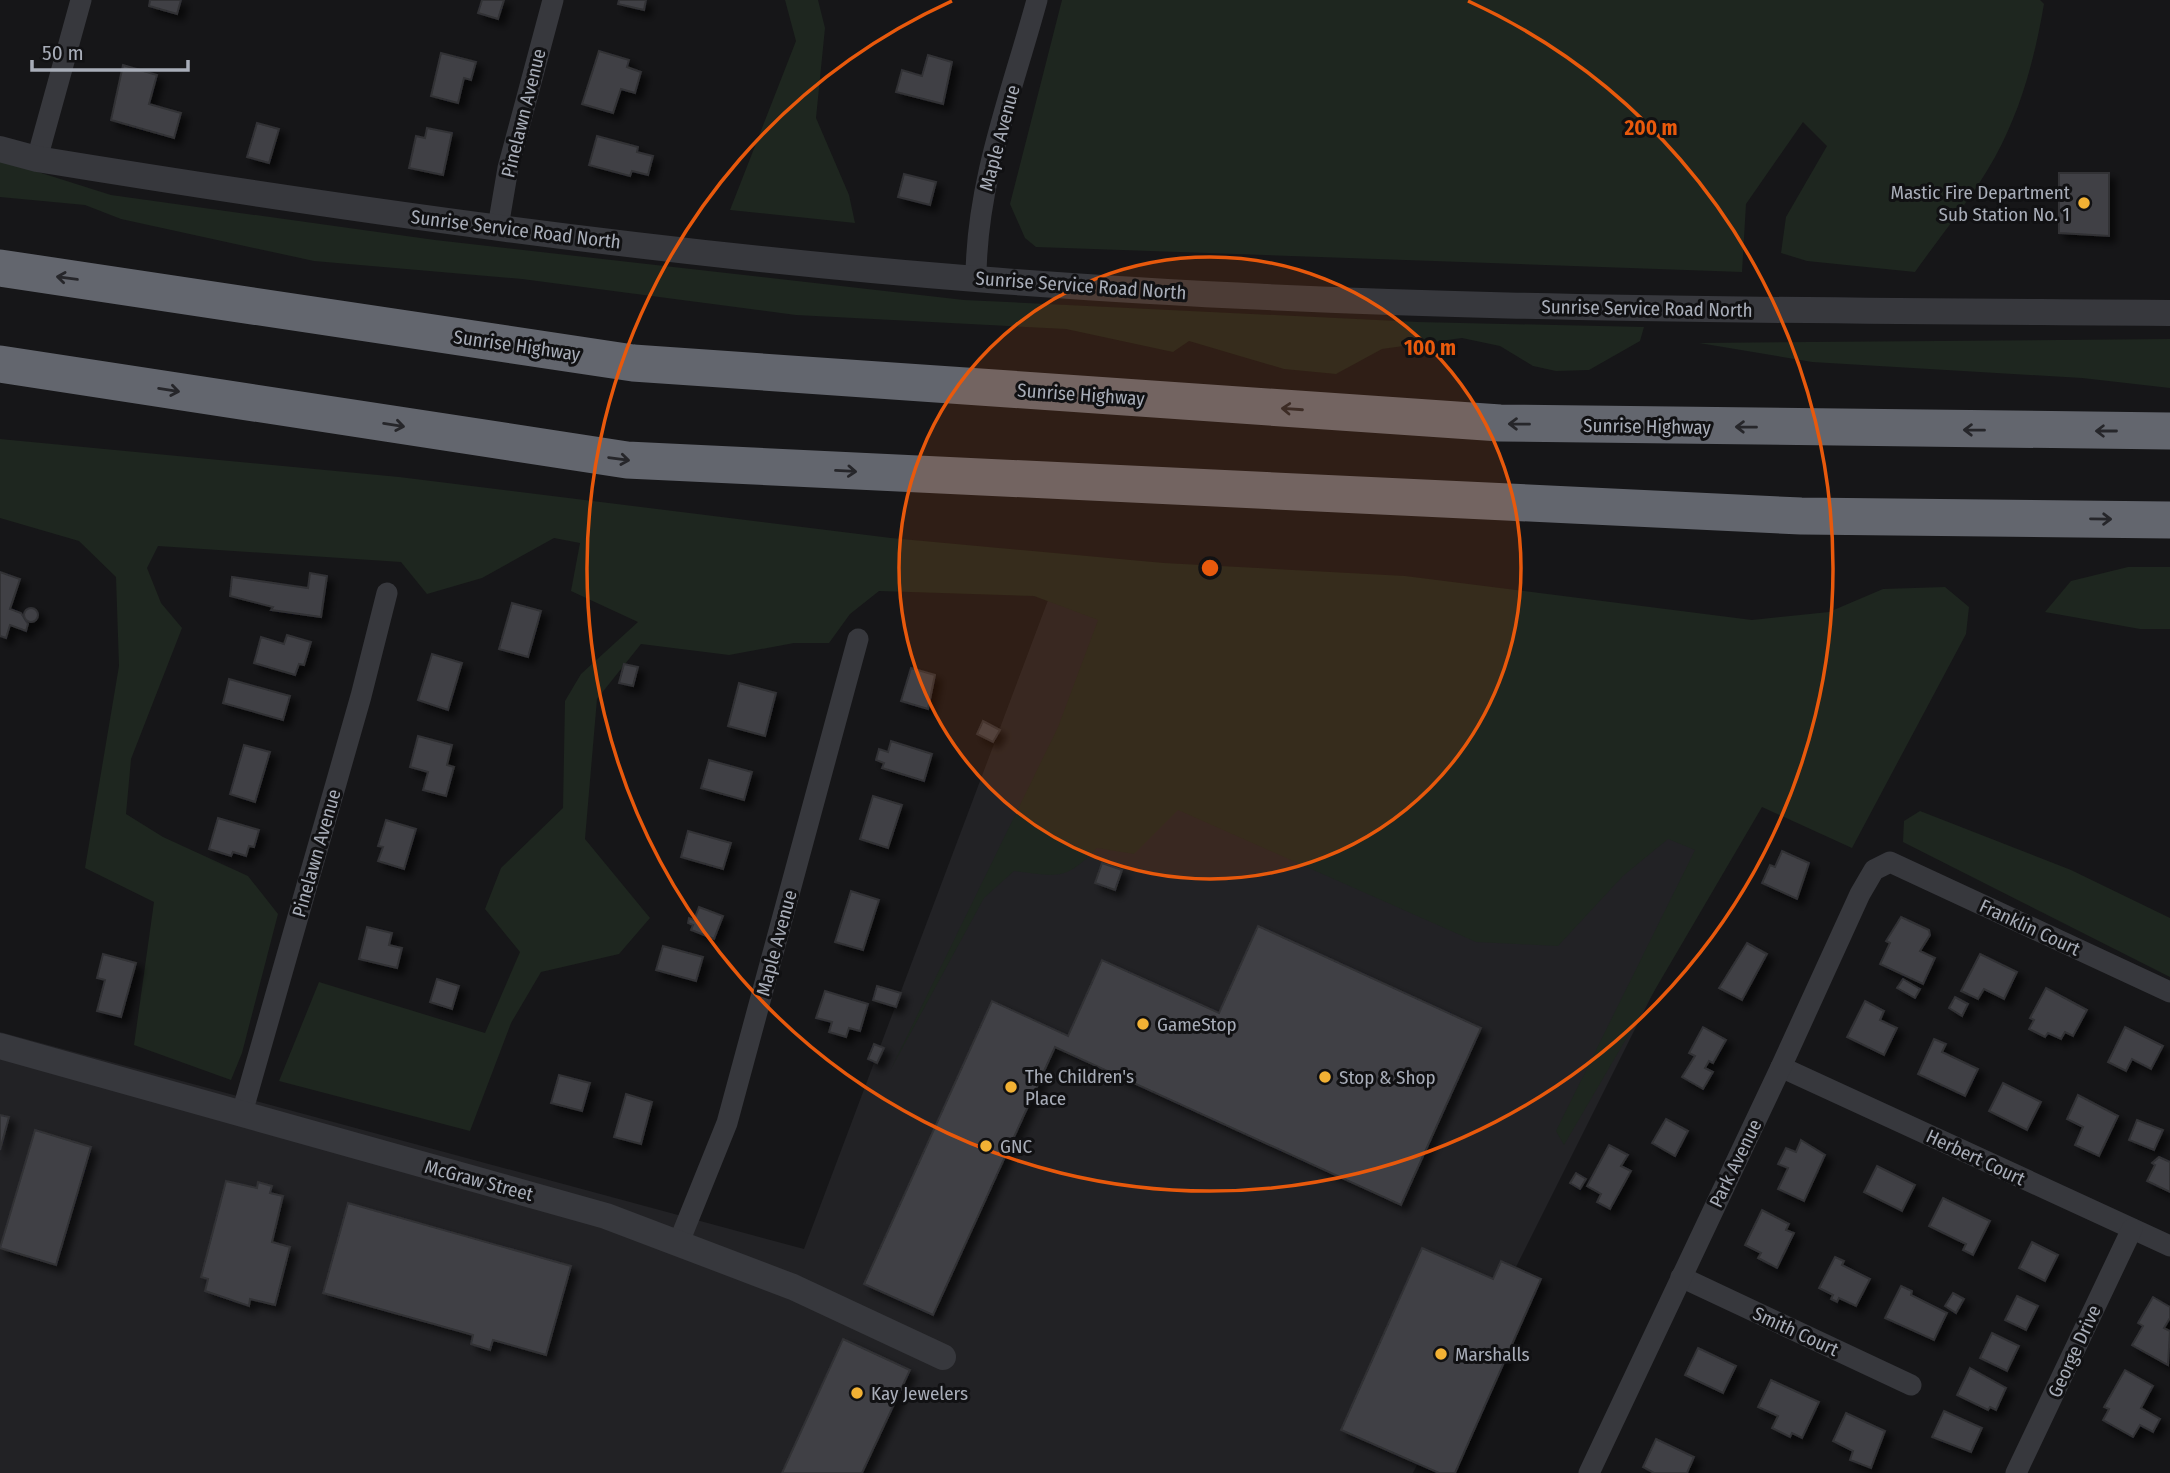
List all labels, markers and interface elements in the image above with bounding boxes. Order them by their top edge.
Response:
scale bar [32,28,187,72]
text: 50 m [42,40,84,66]
street label: Pinelawn Avenue [496,46,551,180]
street label: Maple Avenue [974,83,1025,194]
text: 200 m [1623,115,1678,141]
place label: Mastic Fire Department Sub Station No. 1 [1890,181,2071,226]
marker: Mastic Fire Department Sub Station No. 1 [2076,195,2092,211]
street label: Sunrise Service Road North [410,205,622,254]
street label: Sunrise Service Road North [975,267,1187,304]
one-way arrow [56,272,79,285]
street label: Sunrise Service Road North [1541,295,1753,322]
street label: Sunrise Highway [452,325,582,366]
text: 100 m [1404,335,1456,361]
street label: Sunrise Highway [1016,379,1146,410]
one-way arrow [158,384,180,397]
one-way arrow [1281,402,1304,415]
street label: Sunrise Highway [1583,414,1712,439]
one-way arrow [1508,417,1531,430]
one-way arrow [382,419,405,432]
one-way arrow [1735,420,1758,434]
one-way arrow [1963,424,1986,437]
one-way arrow [2095,424,2118,438]
one-way arrow [607,453,630,466]
one-way arrow [835,464,858,477]
one-way arrow [2089,512,2112,526]
centre of rings [1198,556,1222,580]
street label: Pinelawn Avenue [287,786,346,920]
street label: Maple Avenue [751,888,802,999]
street label: Franklin Court [1976,894,2084,961]
place label: GameStop [1157,1013,1237,1036]
marker: GameStop [1135,1016,1151,1032]
place label: The Children's Place [1025,1065,1134,1110]
place label: Stop & Shop [1339,1066,1436,1089]
marker: Stop & Shop [1317,1069,1333,1085]
marker: The Children's Place [1003,1079,1019,1095]
street label: Park Avenue [1704,1115,1767,1211]
street label: Herbert Court [1923,1125,2030,1191]
place label: GNC [1000,1135,1032,1158]
marker: GNC [978,1138,994,1154]
street label: McGraw Street [422,1155,536,1206]
street label: George Drive [2043,1301,2106,1401]
street label: Smith Court [1749,1302,1843,1362]
place label: Marshalls [1455,1343,1530,1366]
marker: Marshalls [1433,1346,1449,1362]
place label: Kay Jewelers [871,1382,968,1405]
marker: Kay Jewelers [849,1385,865,1401]

